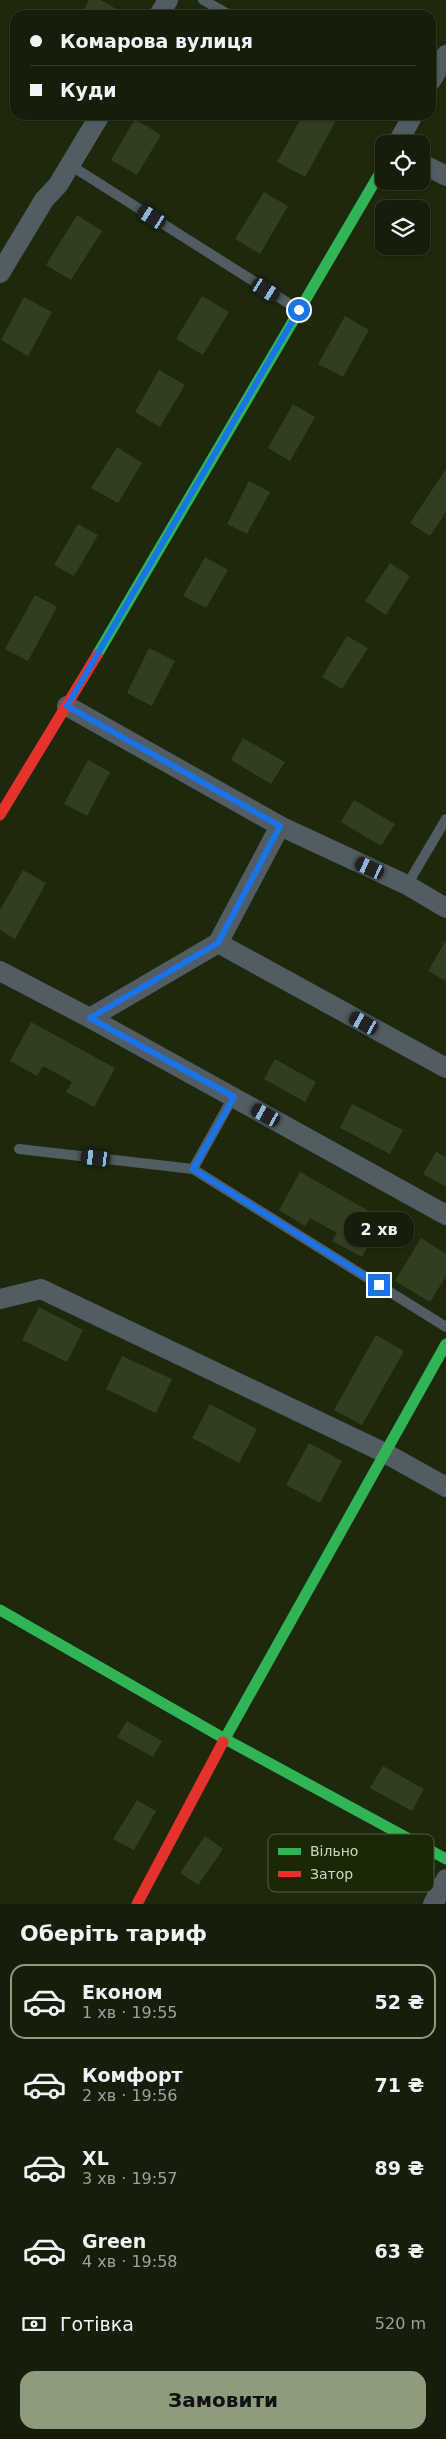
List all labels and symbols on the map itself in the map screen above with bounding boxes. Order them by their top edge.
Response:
car [135,203,168,231]
car [249,276,282,304]
route start [288,299,310,321]
car [353,855,386,881]
car [347,1009,380,1037]
car [249,1101,282,1129]
car [80,1149,111,1167]
callout: 2 хв [344,1212,414,1248]
route end [368,1274,390,1296]
legend [268,1834,434,1892]
text: Вільно [310,1843,358,1859]
text: Затор [310,1866,353,1882]

